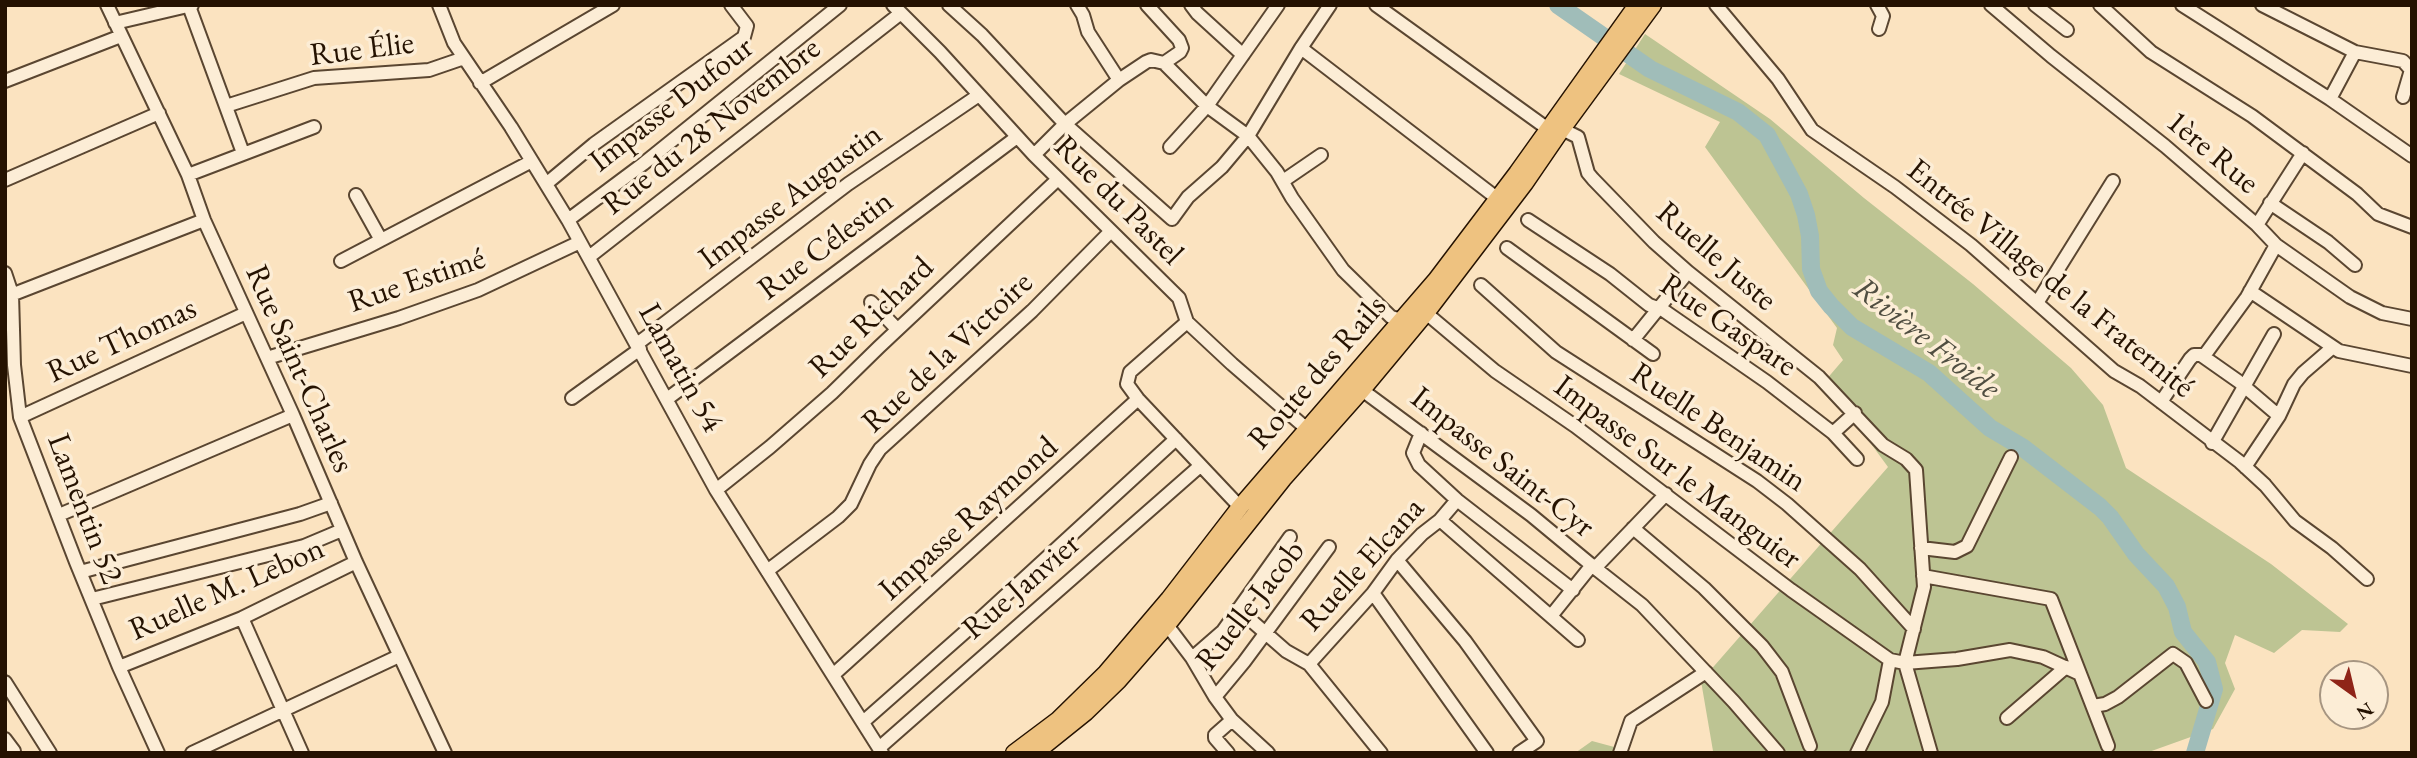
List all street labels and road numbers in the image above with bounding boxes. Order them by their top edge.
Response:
street label: Rue Élie [308,25,416,75]
street label: Impasse Dufour [582,29,762,181]
street label: Rue du 28 Novembre [595,30,829,224]
street label: 1ère Rue [2158,103,2266,203]
street label: Impasse Augustin [692,116,890,278]
street label: Rue du Pastel [1045,128,1191,274]
street label: Entrée Village de la Fraternité [1899,151,2201,407]
street label: Rue Célestin [751,183,901,309]
street label: Ruelle Juste [1648,194,1784,320]
street label: Rue Estimé [344,240,490,322]
street label: Rue Richard [802,249,942,387]
street label: Rue Saint-Charles [236,259,362,479]
street label: Rue de la Victoire [855,264,1041,442]
street label: Rue Gaspare [1652,266,1804,386]
street label: Route des Rails [1241,288,1395,458]
street label: Rue Thomas [41,290,203,392]
street label: Lamatin 54 [629,297,731,439]
street label: Ruelle Benjamin [1623,355,1813,501]
street label: Impasse Sur le Manguier [1546,368,1808,578]
street label: Impasse Saint-Cyr [1402,379,1602,547]
street label: Lamentin 52 [38,429,130,589]
street label: Impasse Raymond [872,429,1066,609]
street label: Ruelle Elcana [1293,490,1433,640]
street label: Rue Janvier [955,525,1089,649]
street label: Ruelle M. Lebon [124,530,330,650]
street label: Ruelle Jacob [1188,533,1314,679]

